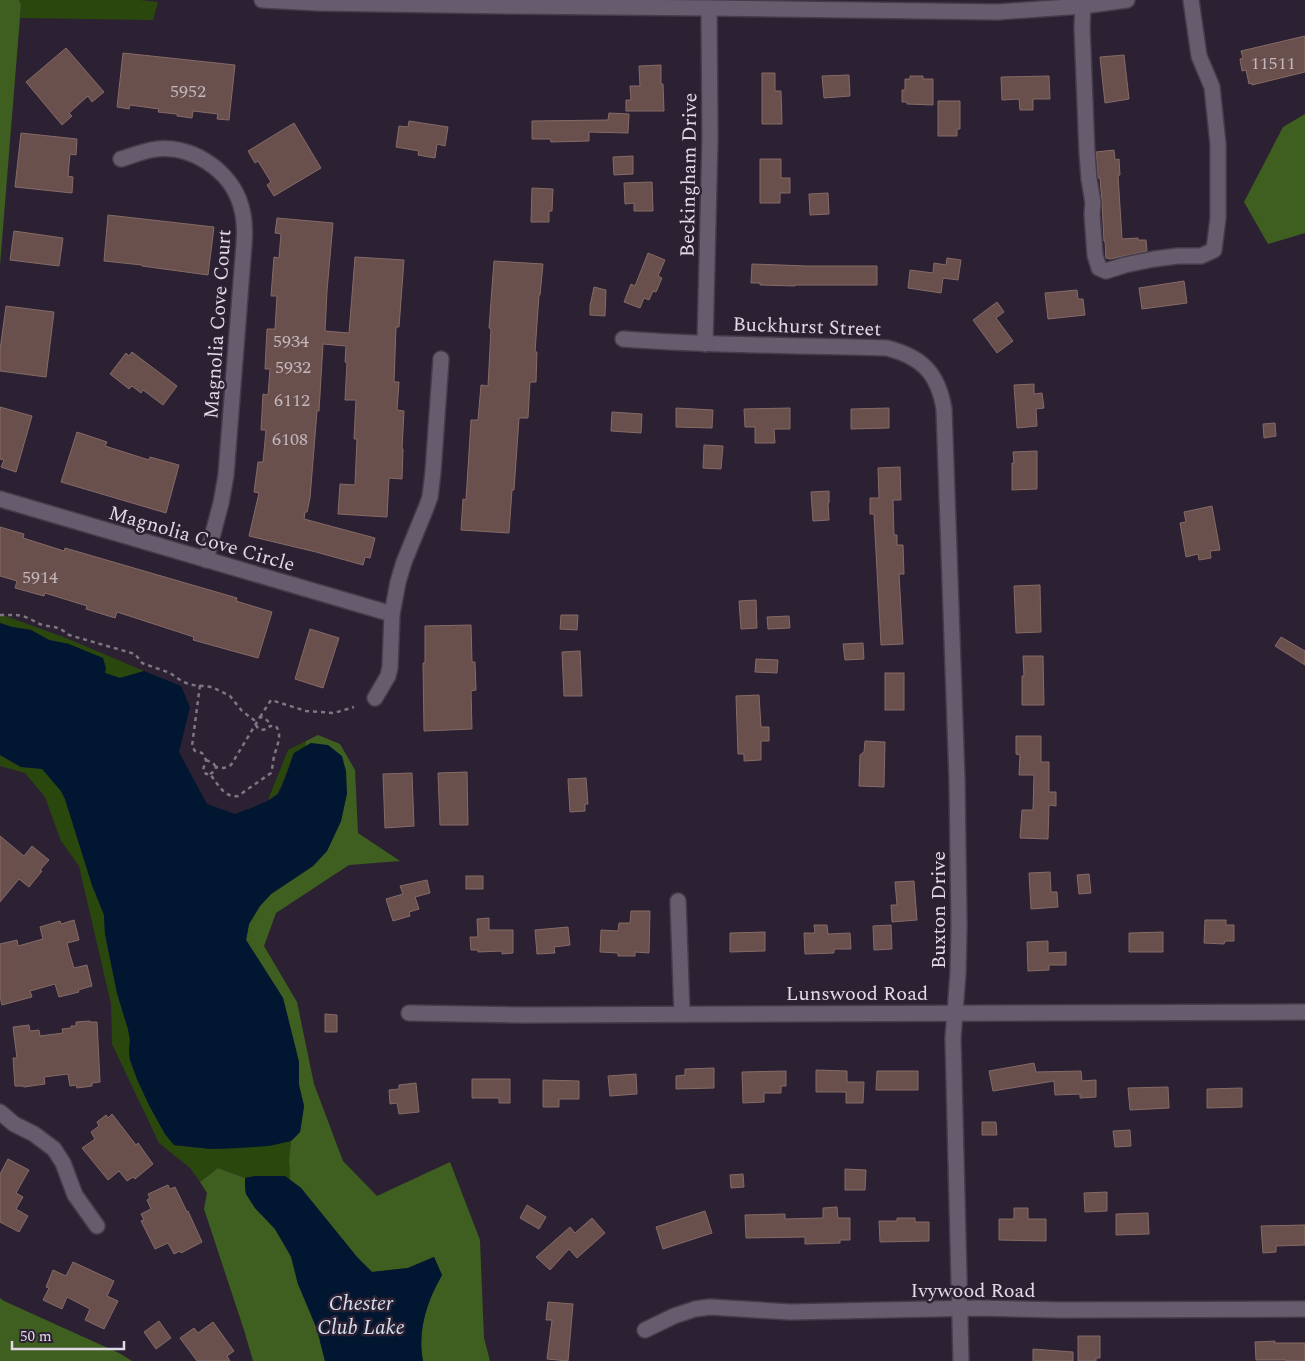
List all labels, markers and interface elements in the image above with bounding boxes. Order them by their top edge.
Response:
house number: 11511 [1251,50,1296,77]
house number: 5952 [170,78,206,105]
street label: Beckingham Drive [673,93,705,257]
street label: Magnolia Cove Court [196,228,240,420]
street label: Buckhurst Street [732,309,882,345]
house number: 5934 [273,328,309,355]
house number: 5932 [275,354,311,381]
house number: 6112 [274,387,310,414]
house number: 6108 [272,426,308,453]
street label: Magnolia Cove Circle [105,498,298,580]
house number: 5914 [22,564,58,591]
street label: Buxton Drive [924,851,954,969]
street label: Lunswood Road [786,979,928,1009]
street label: Ivywood Road [910,1276,1036,1306]
water label: Chester Club Lake [317,1288,405,1344]
scale bar [12,1318,125,1350]
text: 50 m [20,1325,52,1348]

